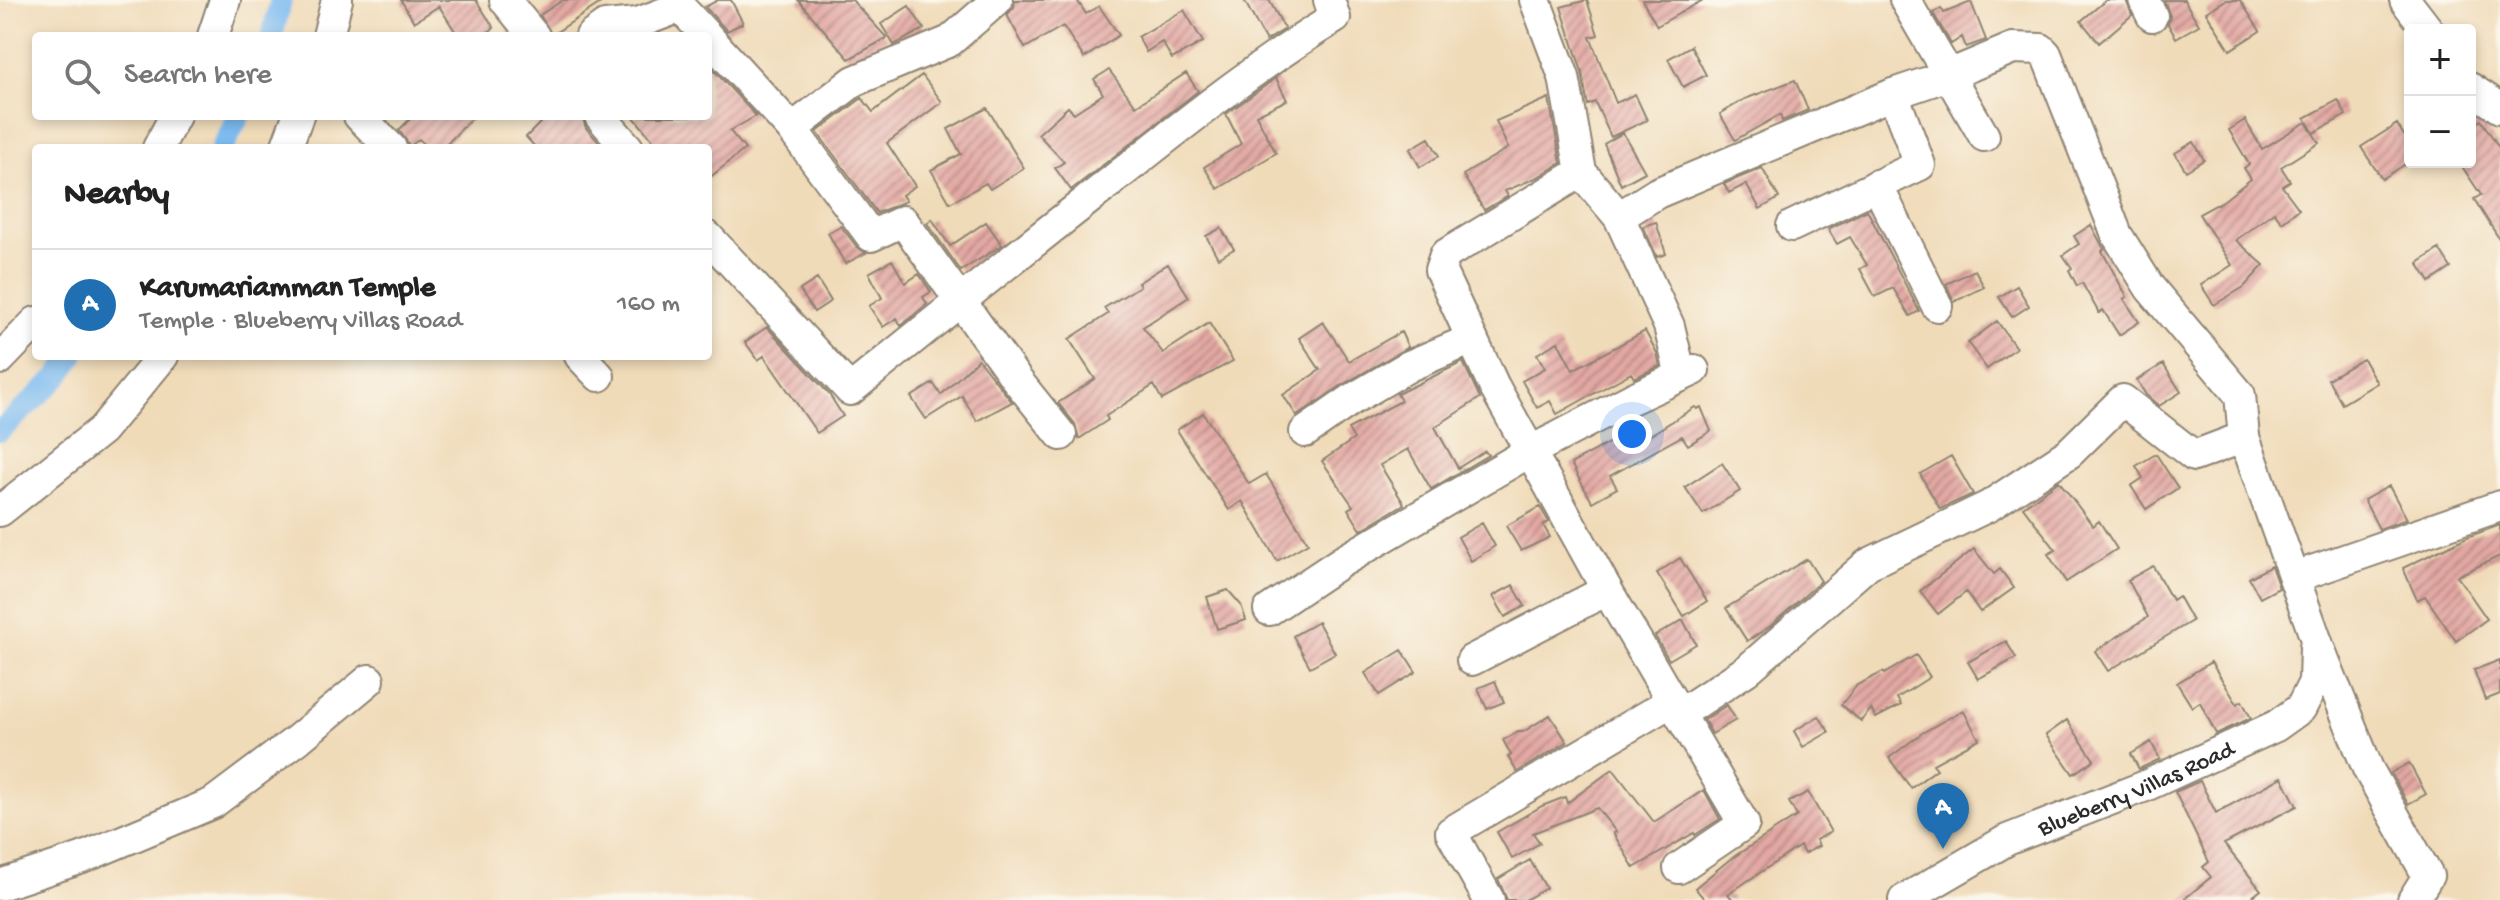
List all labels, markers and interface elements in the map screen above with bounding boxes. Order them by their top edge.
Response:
map controls [2404,24,2476,168]
button: + [2404,24,2476,96]
search box [32,32,712,120]
icon: search [60,54,104,98]
text: Search here [124,59,272,94]
button: − [2404,96,2476,168]
text: Nearby [64,176,169,216]
text: Karumariamman Temple [140,272,435,307]
text: A [82,290,98,321]
text: 160 m [617,290,680,321]
text: Temple · Blueberry Villas Road [140,307,462,338]
your location [1612,414,1652,454]
street label: Blueberry Villas Road [2033,735,2241,845]
pin: A [1917,783,1969,849]

